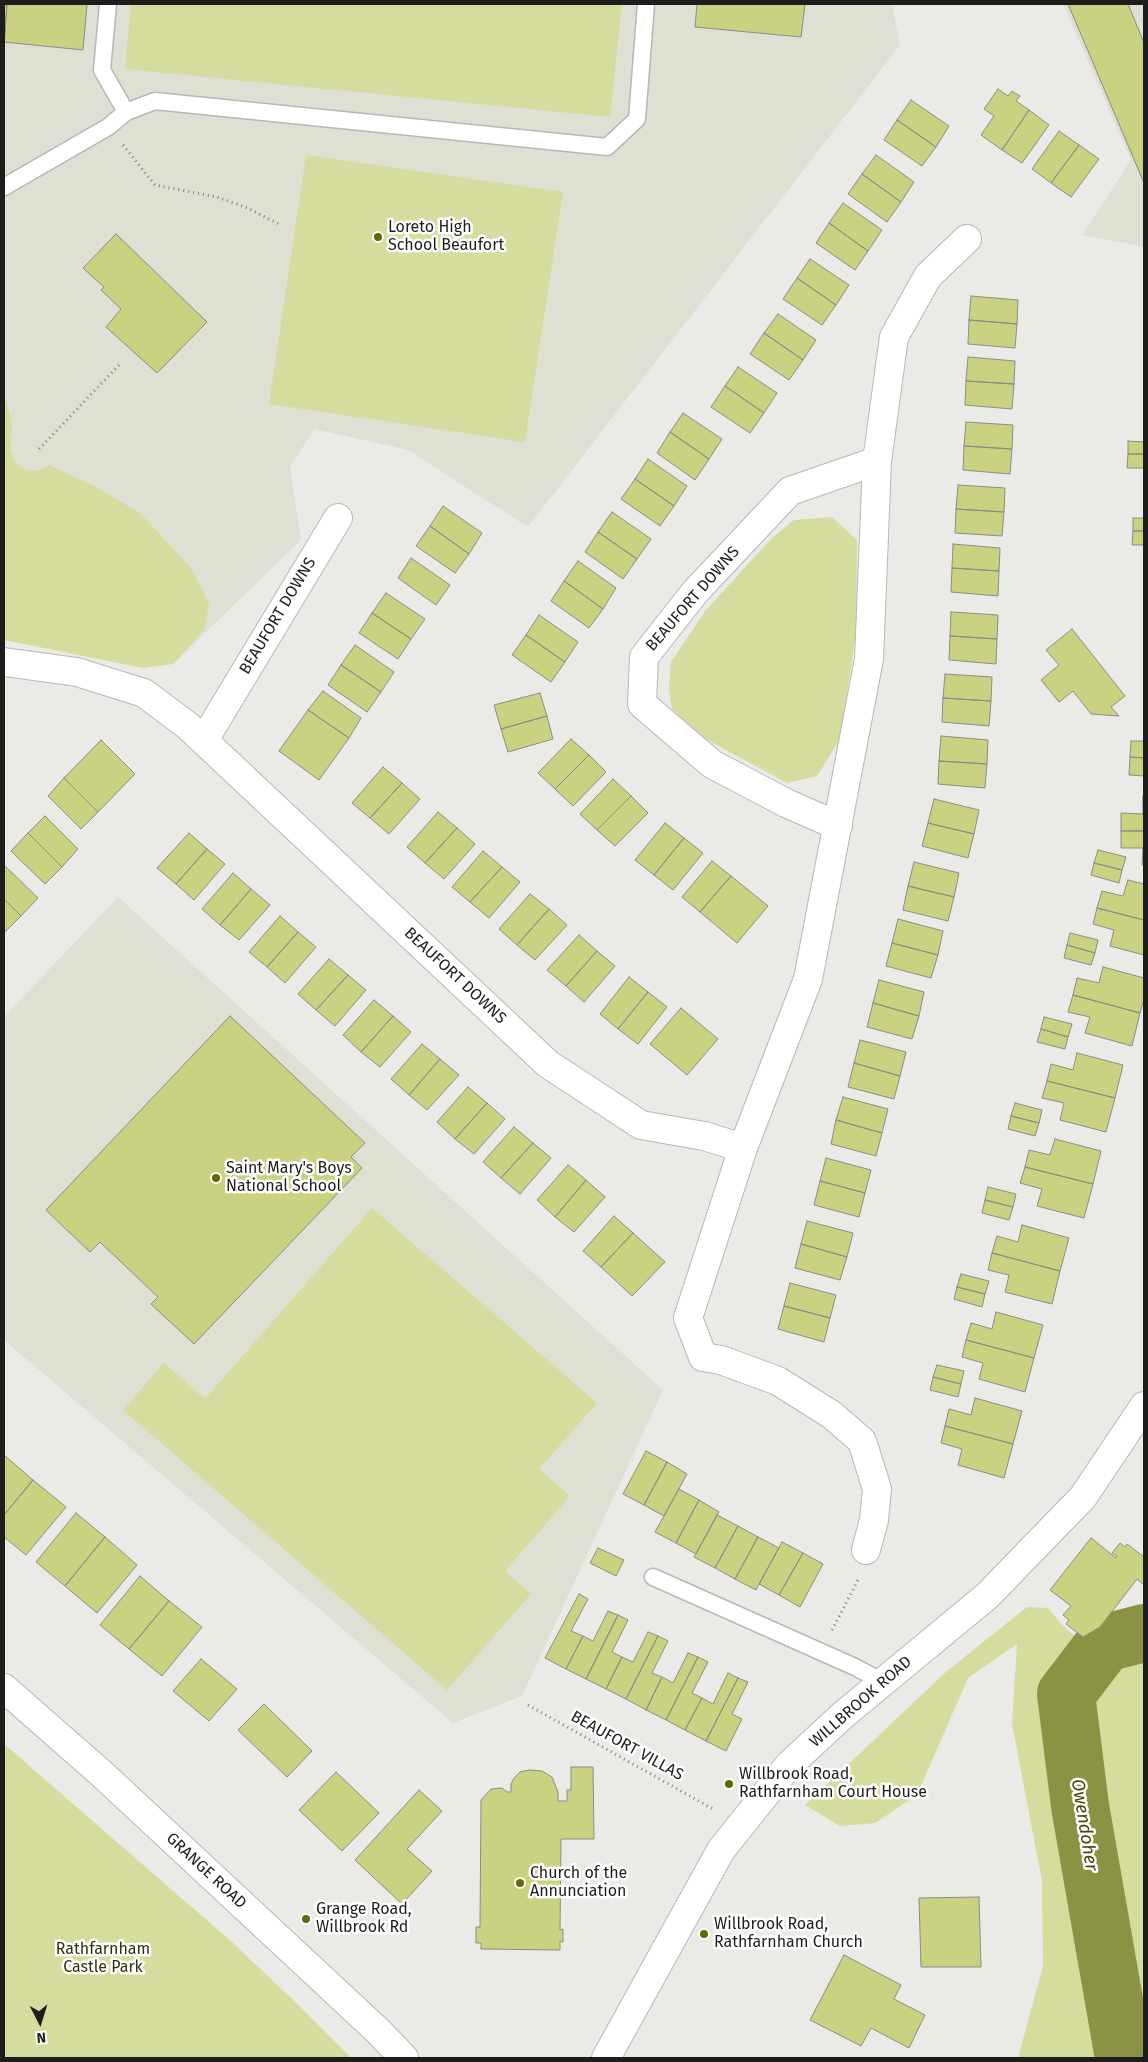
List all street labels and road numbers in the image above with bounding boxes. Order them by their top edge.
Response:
street label: BEAUFORT DOWNS [642,543,744,655]
street label: BEAUFORT DOWNS [236,554,320,678]
street label: BEAUFORT DOWNS [400,924,510,1028]
street label: WILLBROOK ROAD [806,1652,916,1752]
street label: BEAUFORT VILLAS [567,1707,687,1785]
street label: GRANGE ROAD [162,1829,250,1913]

